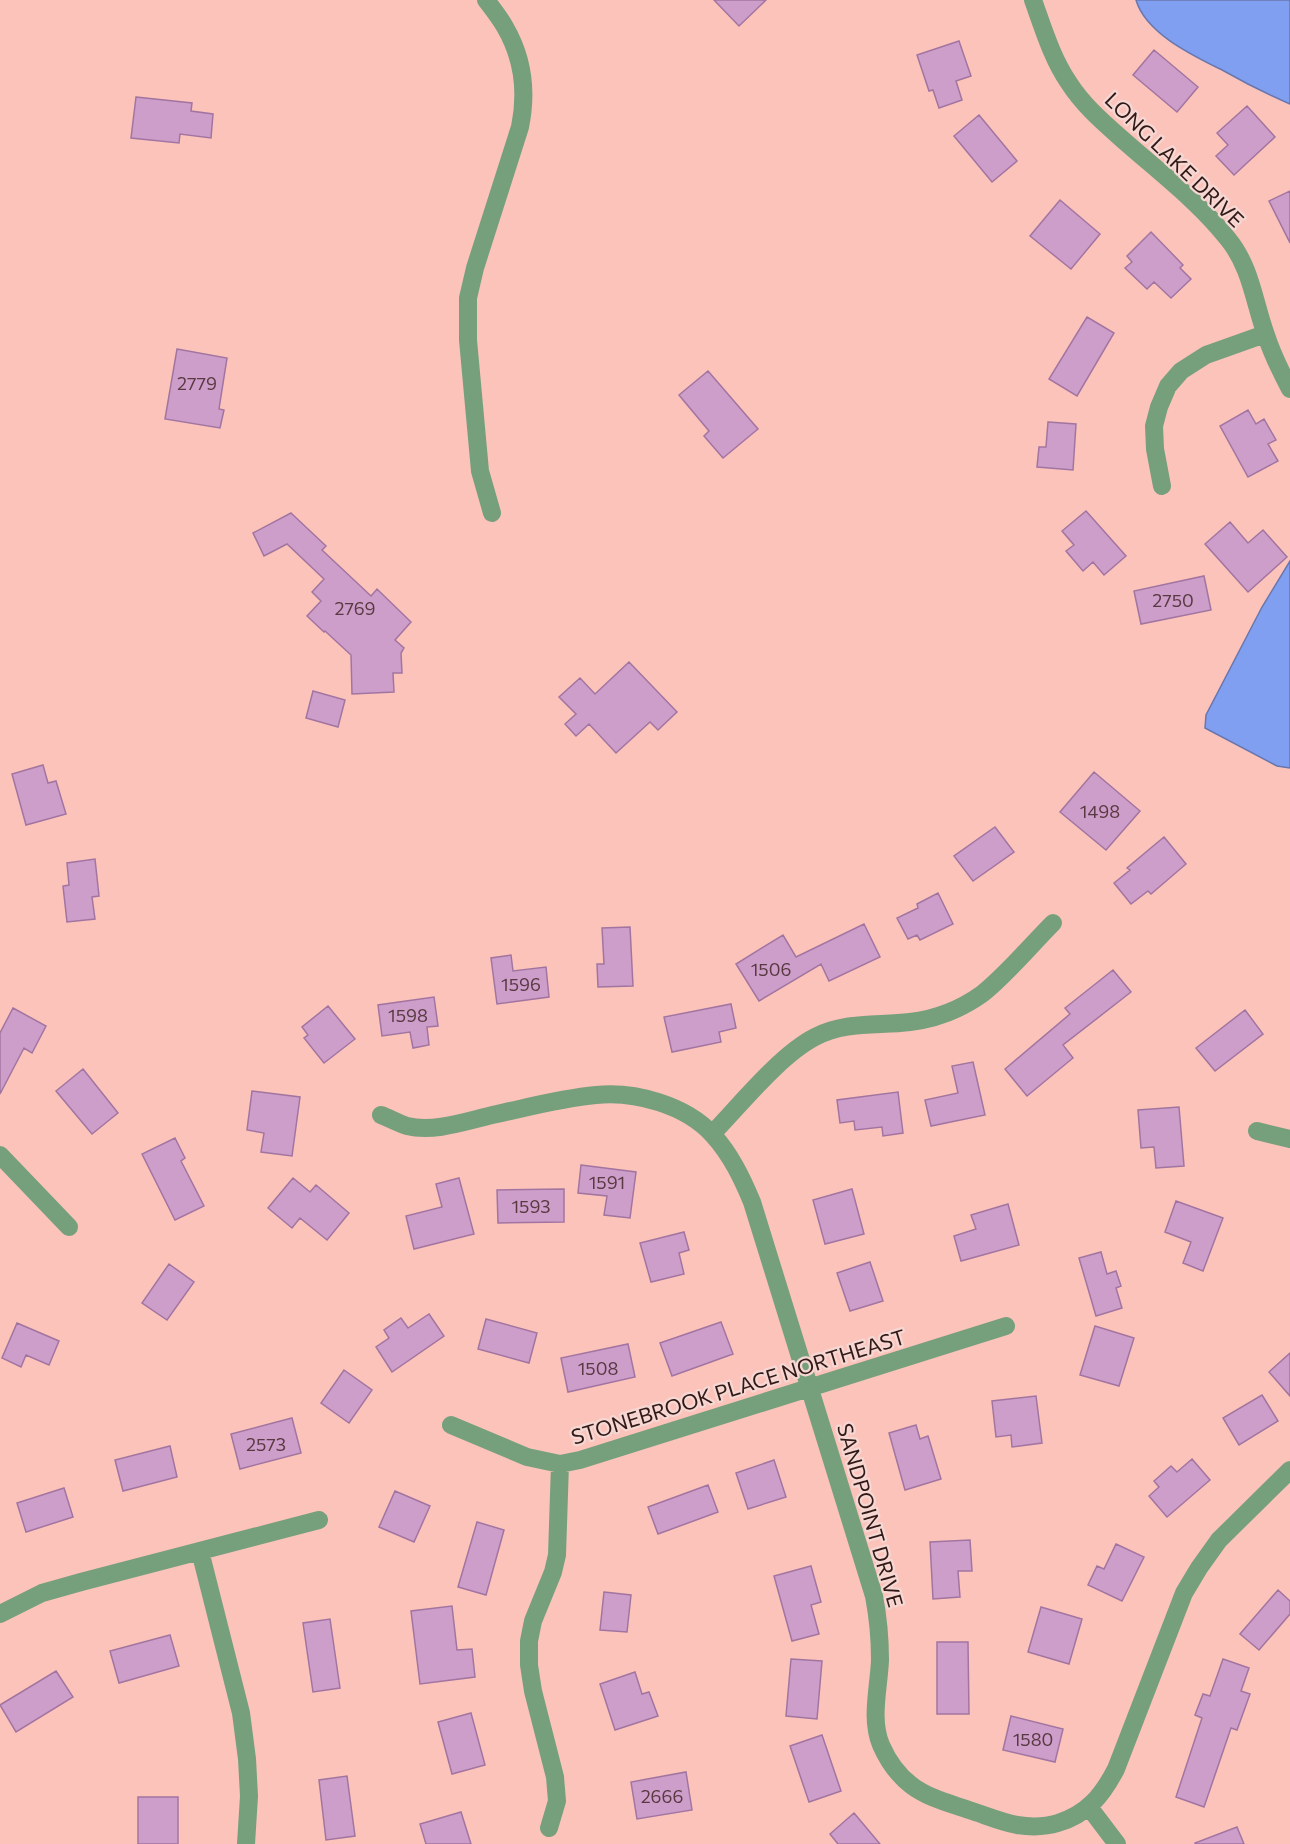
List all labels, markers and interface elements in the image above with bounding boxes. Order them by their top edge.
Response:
street label: LONG LAKE DRIVE [1100,86,1250,232]
house number: 2779 [177,372,217,394]
house number: 2750 [1152,589,1194,611]
house number: 2769 [334,597,376,619]
house number: 1498 [1080,800,1120,822]
house number: 1506 [751,958,791,980]
house number: 1596 [501,973,541,995]
house number: 1598 [388,1004,428,1026]
house number: 1591 [589,1171,625,1193]
house number: 1593 [511,1195,551,1217]
street label: STONEBROOK PLACE NORTHEAST [568,1323,908,1449]
house number: 1508 [578,1357,618,1379]
street label: SANDPOINT DRIVE [833,1420,909,1610]
house number: 2573 [246,1433,286,1455]
house number: 1580 [1013,1728,1053,1750]
house number: 2666 [641,1785,683,1807]

